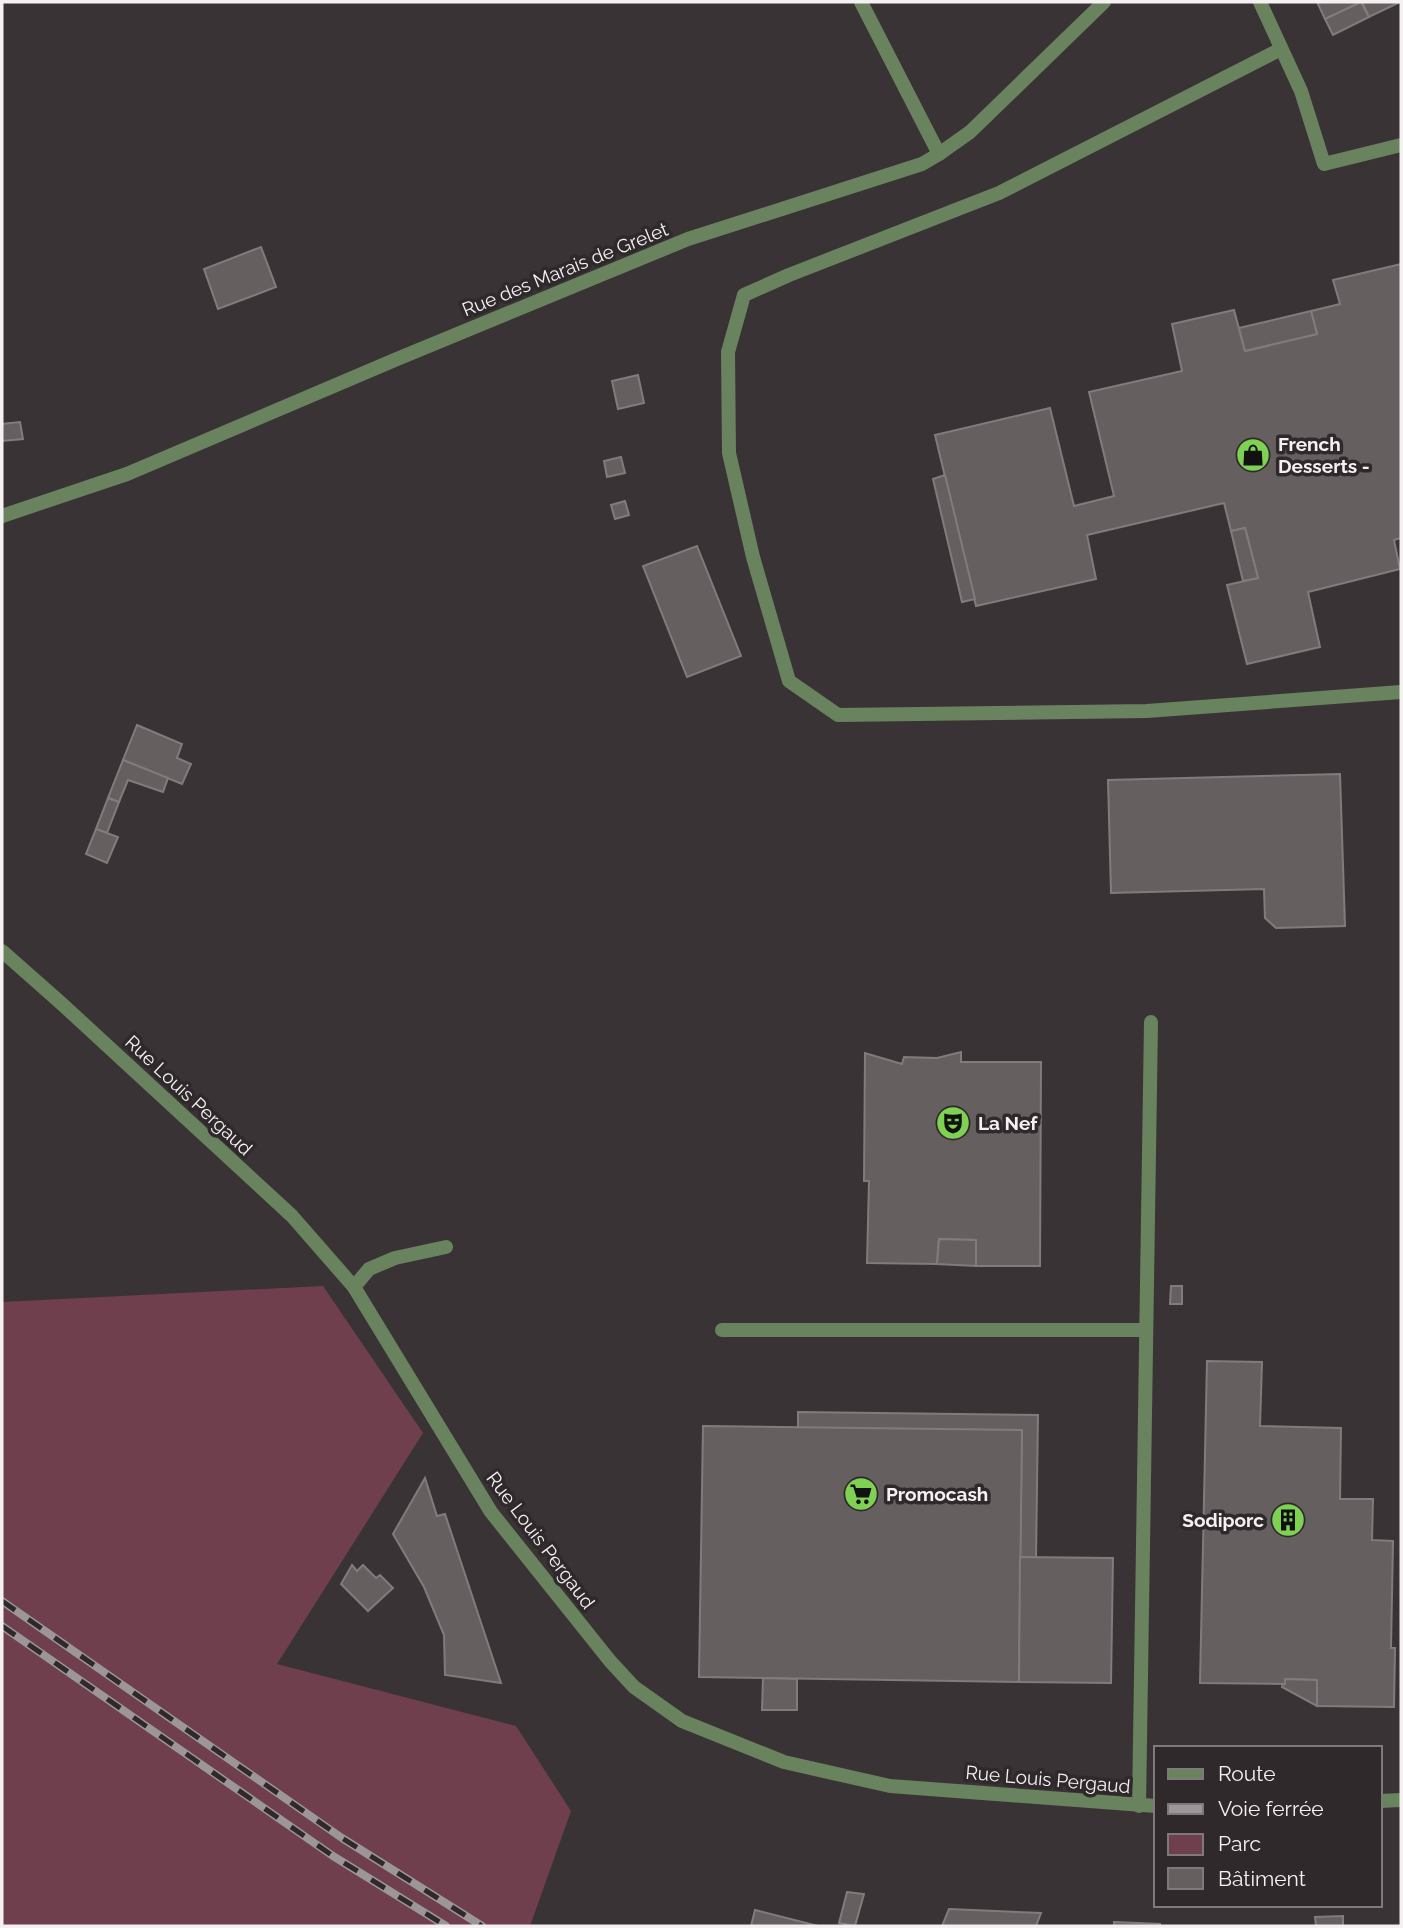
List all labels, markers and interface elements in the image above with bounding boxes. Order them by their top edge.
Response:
street label: Rue des Marais de Grelet [459,217,672,320]
place label: French Desserts - [1278,433,1370,477]
shop icon: French Desserts - [1234,436,1272,474]
street label: Rue Louis Pergaud [121,1030,257,1160]
theatre icon: La Nef [934,1104,972,1142]
place label: La Nef [978,1112,1038,1134]
street label: Rue Louis Pergaud [482,1467,600,1613]
supermarket icon: Promocash [842,1475,880,1513]
place label: Promocash [886,1483,988,1505]
building icon: Sodiporc [1269,1501,1307,1539]
place label: Sodiporc [1182,1509,1264,1531]
legend [1154,1746,1382,1907]
street label: Rue Louis Pergaud [965,1761,1131,1797]
text: Route [1218,1761,1276,1786]
text: Voie ferrée [1218,1796,1324,1821]
text: Parc [1218,1831,1261,1856]
text: Bâtiment [1218,1866,1306,1891]

